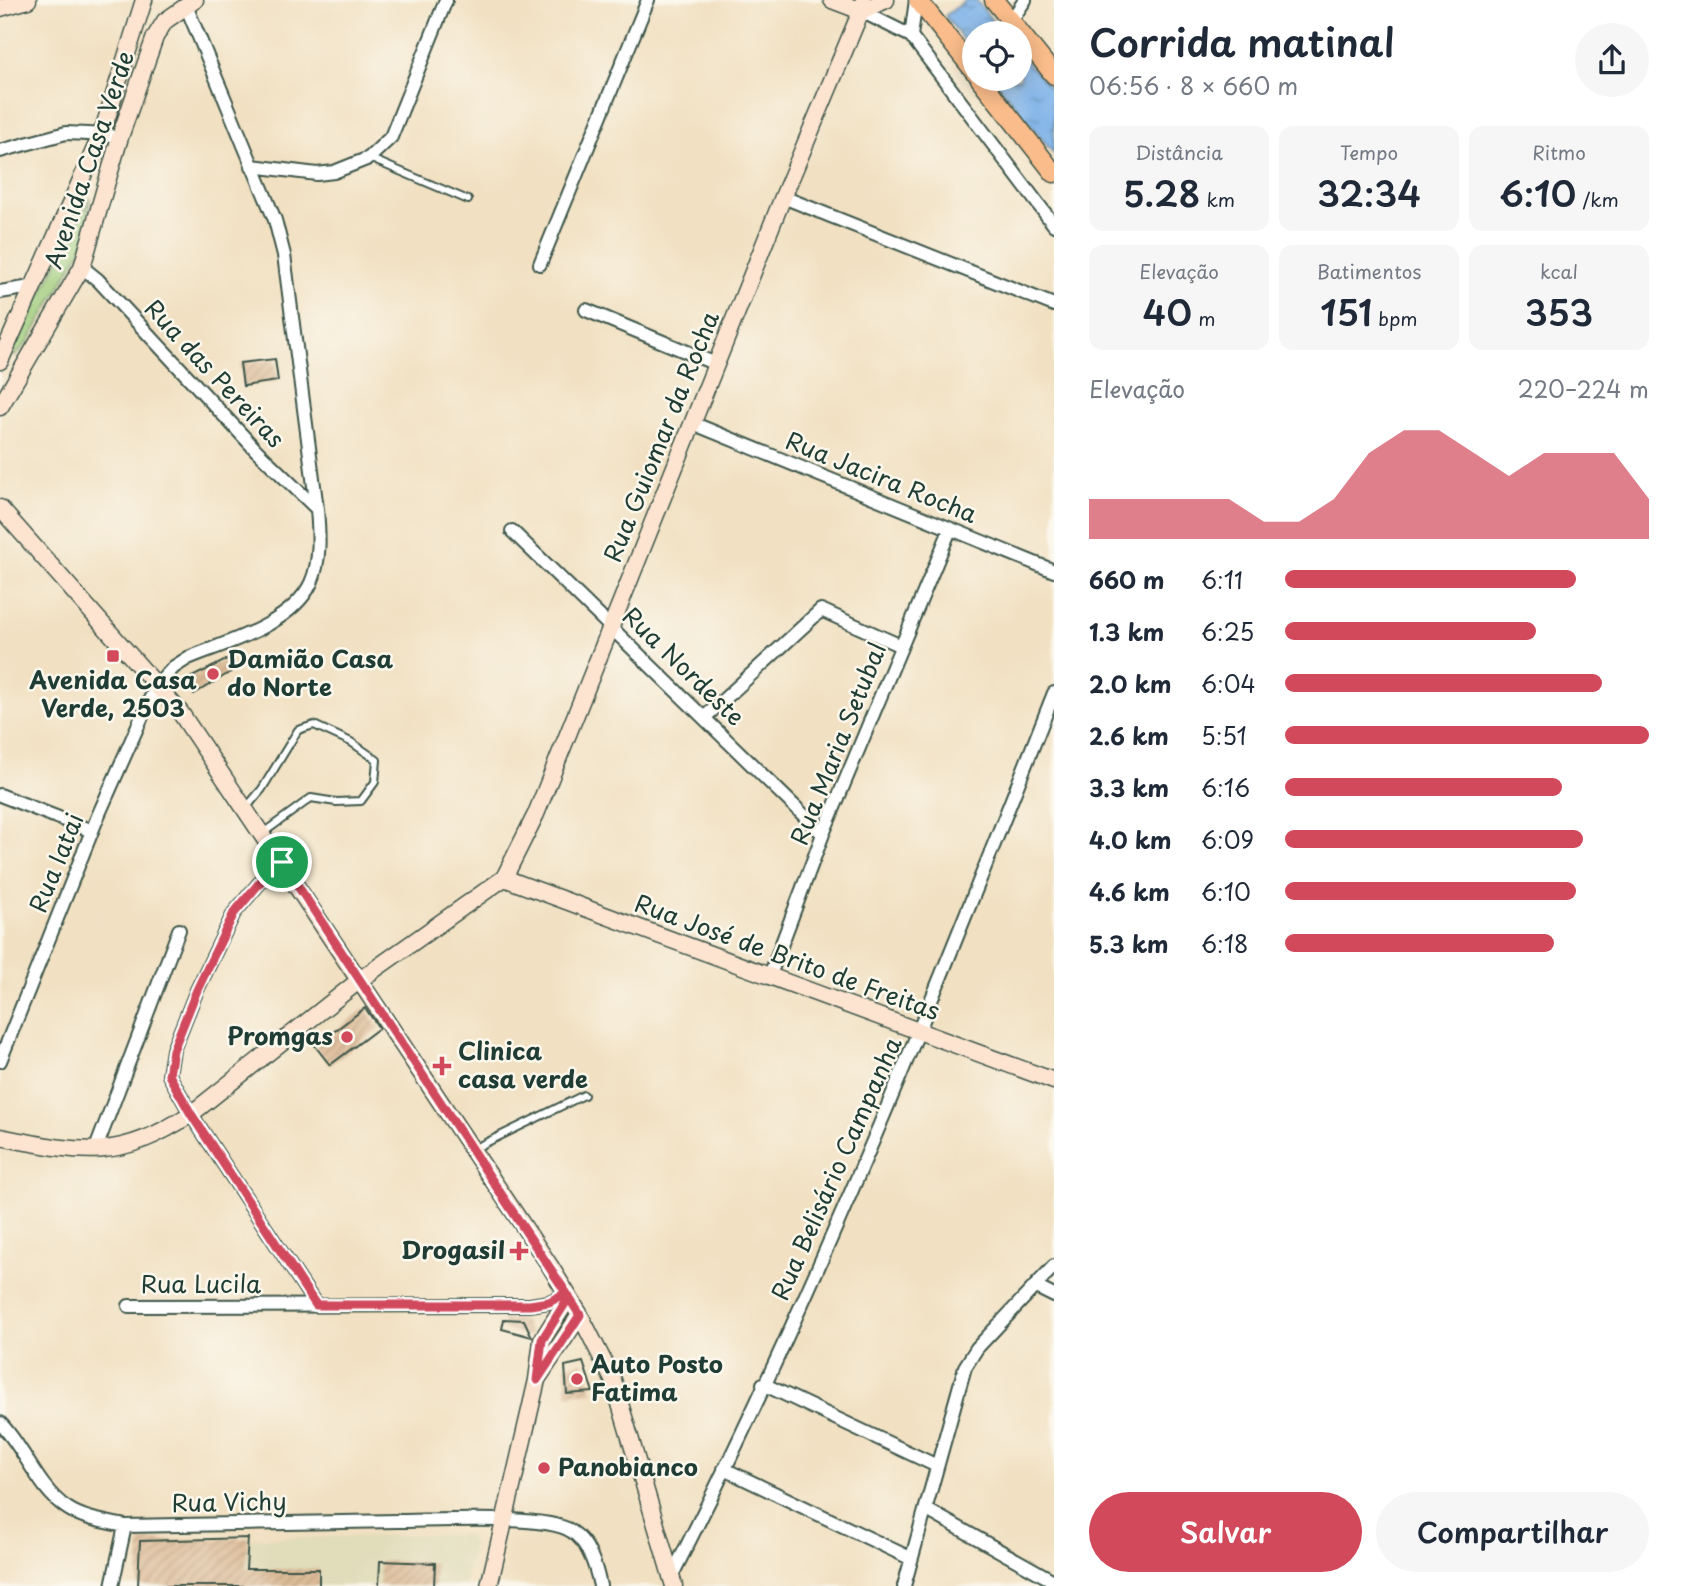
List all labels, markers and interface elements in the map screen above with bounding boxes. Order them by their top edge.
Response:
text: Corrida matinal [1089,13,1394,70]
map controls [962,21,1032,91]
button: locate [962,21,1032,91]
button: share [1575,23,1649,97]
street label: Avenida Casa Verde [34,46,142,273]
text: 06:56 · 8 × 660 m [1089,68,1298,103]
text: Distância [1135,138,1223,166]
text: Tempo [1340,138,1398,166]
text: Ritmo [1532,138,1586,166]
text: 5.28 [1123,166,1200,219]
text: 32:34 [1317,166,1421,219]
text: 6:10 [1499,166,1576,219]
text: km [1200,185,1235,213]
text: /km [1576,185,1619,213]
text: Elevação [1139,257,1219,285]
text: Batimentos [1317,257,1421,285]
text: kcal [1540,257,1578,285]
text: 40 [1143,285,1192,338]
text: 151 [1320,285,1372,338]
text: 353 [1525,285,1593,338]
street label: Rua das Pereiras [137,290,294,455]
text: m [1192,304,1215,332]
text: bpm [1372,304,1418,332]
street label: Rua Guiomar da Rocha [593,305,727,567]
text: Elevação [1089,371,1185,406]
text: 220–224 m [1517,371,1649,406]
street label: Rua Jacira Rocha [781,421,983,531]
text: 660 m [1089,562,1165,597]
text: 6:11 [1201,562,1243,597]
street label: Rua Nordeste [615,598,754,733]
text: 1.3 km [1089,614,1164,649]
text: 6:25 [1201,614,1254,649]
street label: Rua Maria Setubal [780,637,894,850]
place label: Damião Casa do Norte [227,640,393,704]
marker: Avenida Casa Verde, 2503 [105,648,121,664]
place label: Avenida Casa Verde, 2503 [28,661,197,725]
marker: Damião Casa do Norte [205,666,221,682]
text: 2.0 km [1089,666,1171,701]
text: 6:04 [1201,666,1256,701]
text: 2.6 km [1089,718,1169,753]
text: 5:51 [1201,718,1247,753]
text: 3.3 km [1089,770,1169,805]
text: 6:16 [1201,770,1250,805]
street label: Rua Iatai [19,807,91,917]
text: 4.0 km [1089,822,1172,857]
text: 6:09 [1201,822,1254,857]
pin [252,832,312,892]
icon: arrive [263,843,301,881]
text: 4.6 km [1089,874,1170,909]
text: 6:10 [1201,874,1251,909]
street label: Rua José de Brito de Freitas [630,884,945,1028]
text: 5.3 km [1089,926,1169,961]
text: 6:18 [1201,926,1248,961]
place label: Promgas [227,1017,333,1053]
marker: Promgas [339,1029,355,1045]
street label: Rua Belisário Campanha [761,1031,910,1306]
place label: Clinica casa verde [458,1032,588,1096]
marker: Clinica casa verde [432,1056,452,1076]
place label: Drogasil [401,1231,505,1267]
marker: Drogasil [511,1243,527,1259]
street label: Rua Lucila [141,1265,261,1301]
place label: Auto Posto Fatima [591,1345,723,1409]
marker: Auto Posto Fatima [569,1371,585,1387]
place label: Panobianco [558,1448,698,1484]
marker: Panobianco [536,1460,552,1476]
street label: Rua Vichy [171,1482,287,1520]
button: Salvar [1089,1492,1362,1572]
button: Compartilhar [1376,1492,1649,1572]

